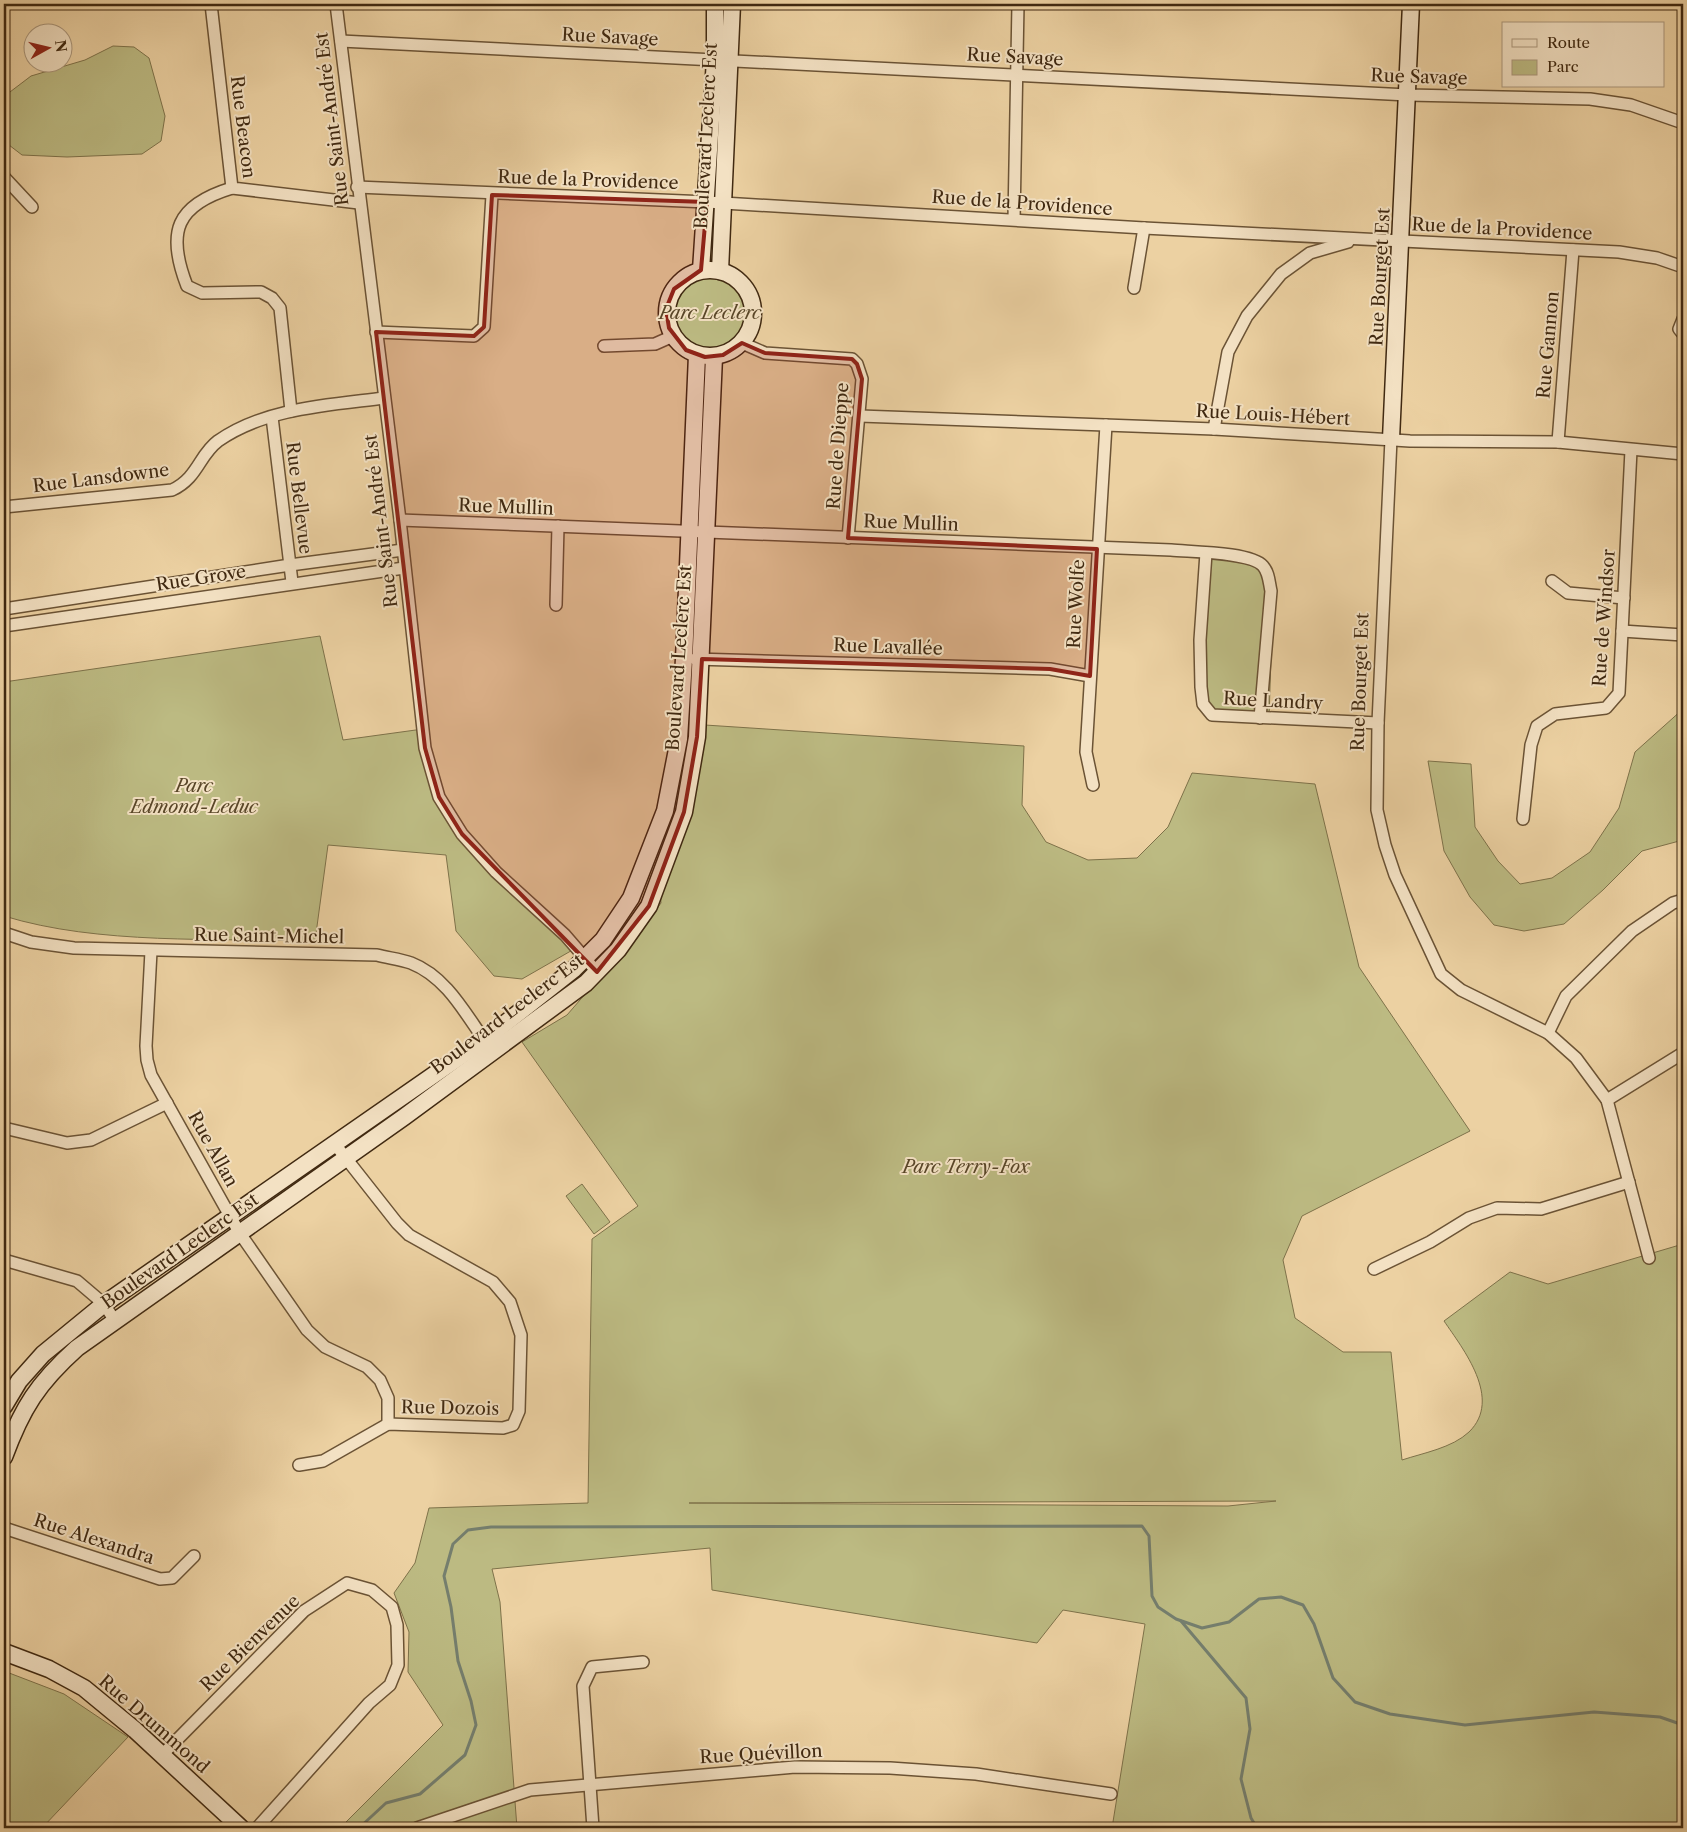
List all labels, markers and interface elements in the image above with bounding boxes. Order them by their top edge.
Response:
north arrow [22,22,72,72]
legend [1502,22,1664,88]
street label: Rue Savage [561,23,659,51]
street label: Rue Saint-André Est [310,30,354,207]
text: Route [1547,33,1590,52]
text: N [51,39,71,53]
street label: Boulevard Leclerc Est [690,42,722,230]
street label: Rue Savage [966,43,1064,71]
text: Parc [1547,57,1579,76]
street label: Rue Savage [1370,64,1468,90]
street label: Rue Beacon [226,75,260,179]
street label: Rue de la Providence [497,166,679,194]
street label: Rue de la Providence [931,186,1113,220]
street label: Rue Bourget Est [1365,207,1395,347]
street label: Rue de la Providence [1411,213,1593,245]
street label: Rue Gannon [1532,290,1564,400]
park label: Parc Leclerc [657,302,762,324]
street label: Rue de Dieppe [823,382,853,510]
street label: Rue Louis-Hébert [1195,400,1351,430]
street label: Rue Saint-André Est [359,432,403,609]
street label: Rue Bellevue [281,441,317,555]
street label: Rue Lansdowne [32,459,170,497]
street label: Rue Mullin [458,494,554,520]
street label: Rue Mullin [863,510,959,536]
street label: Rue de Windsor [1588,548,1620,688]
street label: Rue Wolfe [1063,559,1089,649]
street label: Rue Grove [154,560,248,596]
street label: Boulevard Leclerc Est [662,564,697,752]
street label: Rue Bourget Est [1347,612,1373,752]
street label: Rue Lavallée [833,634,943,660]
street label: Rue Landry [1222,687,1325,715]
park label: Parc Edmond-Leduc [128,775,259,818]
street label: Rue Saint-Michel [194,924,344,948]
street label: Boulevard Leclerc Est [426,949,589,1079]
street label: Rue Allan [183,1107,243,1191]
park label: Parc Terry-Fox [900,1156,1031,1178]
street label: Boulevard Leclerc Est [97,1188,263,1313]
street label: Rue Dozois [401,1396,499,1420]
street label: Rue Alexandra [31,1509,158,1569]
street label: Rue Bienvenue [196,1590,304,1696]
street label: Rue Drummond [94,1670,214,1778]
street label: Rue Quévillon [699,1740,823,1768]

